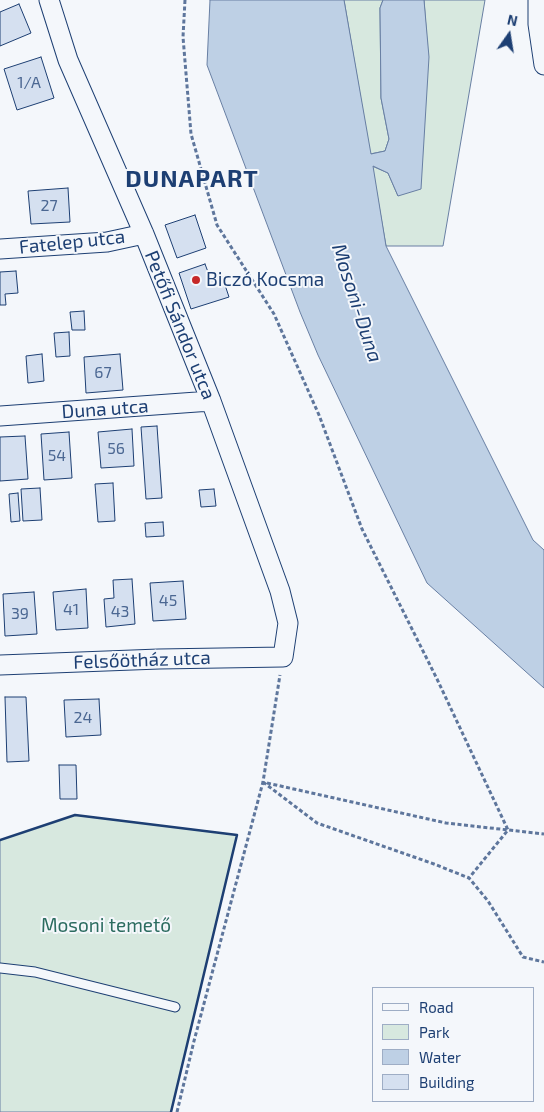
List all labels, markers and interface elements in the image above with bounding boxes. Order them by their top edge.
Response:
north arrow [484,10,534,60]
text: N [506,10,519,29]
house number: 1/A [17,73,41,93]
district label: DUNAPART [124,165,260,193]
house number: 27 [40,196,58,216]
street label: Fatelep utca [18,225,126,259]
water label: Mosoni-Duna [327,241,387,365]
street label: Petőfi Sándor utca [140,247,220,403]
place label: Biczó Kocsma [206,269,324,291]
marker: Biczó Kocsma [190,274,202,286]
house number: 67 [94,363,112,383]
street label: Duna utca [61,395,149,423]
house number: 56 [107,439,125,459]
house number: 54 [48,446,66,466]
house number: 45 [159,591,177,611]
house number: 41 [63,600,79,620]
house number: 43 [111,602,129,622]
house number: 39 [11,604,29,624]
street label: Felsőötház utca [73,646,211,674]
house number: 24 [74,708,92,728]
park label: Mosoni temető [41,915,171,937]
legend [372,987,534,1102]
text: Road [419,998,454,1016]
text: Park [419,1023,450,1041]
text: Water [419,1048,461,1066]
text: Building [419,1073,474,1091]

